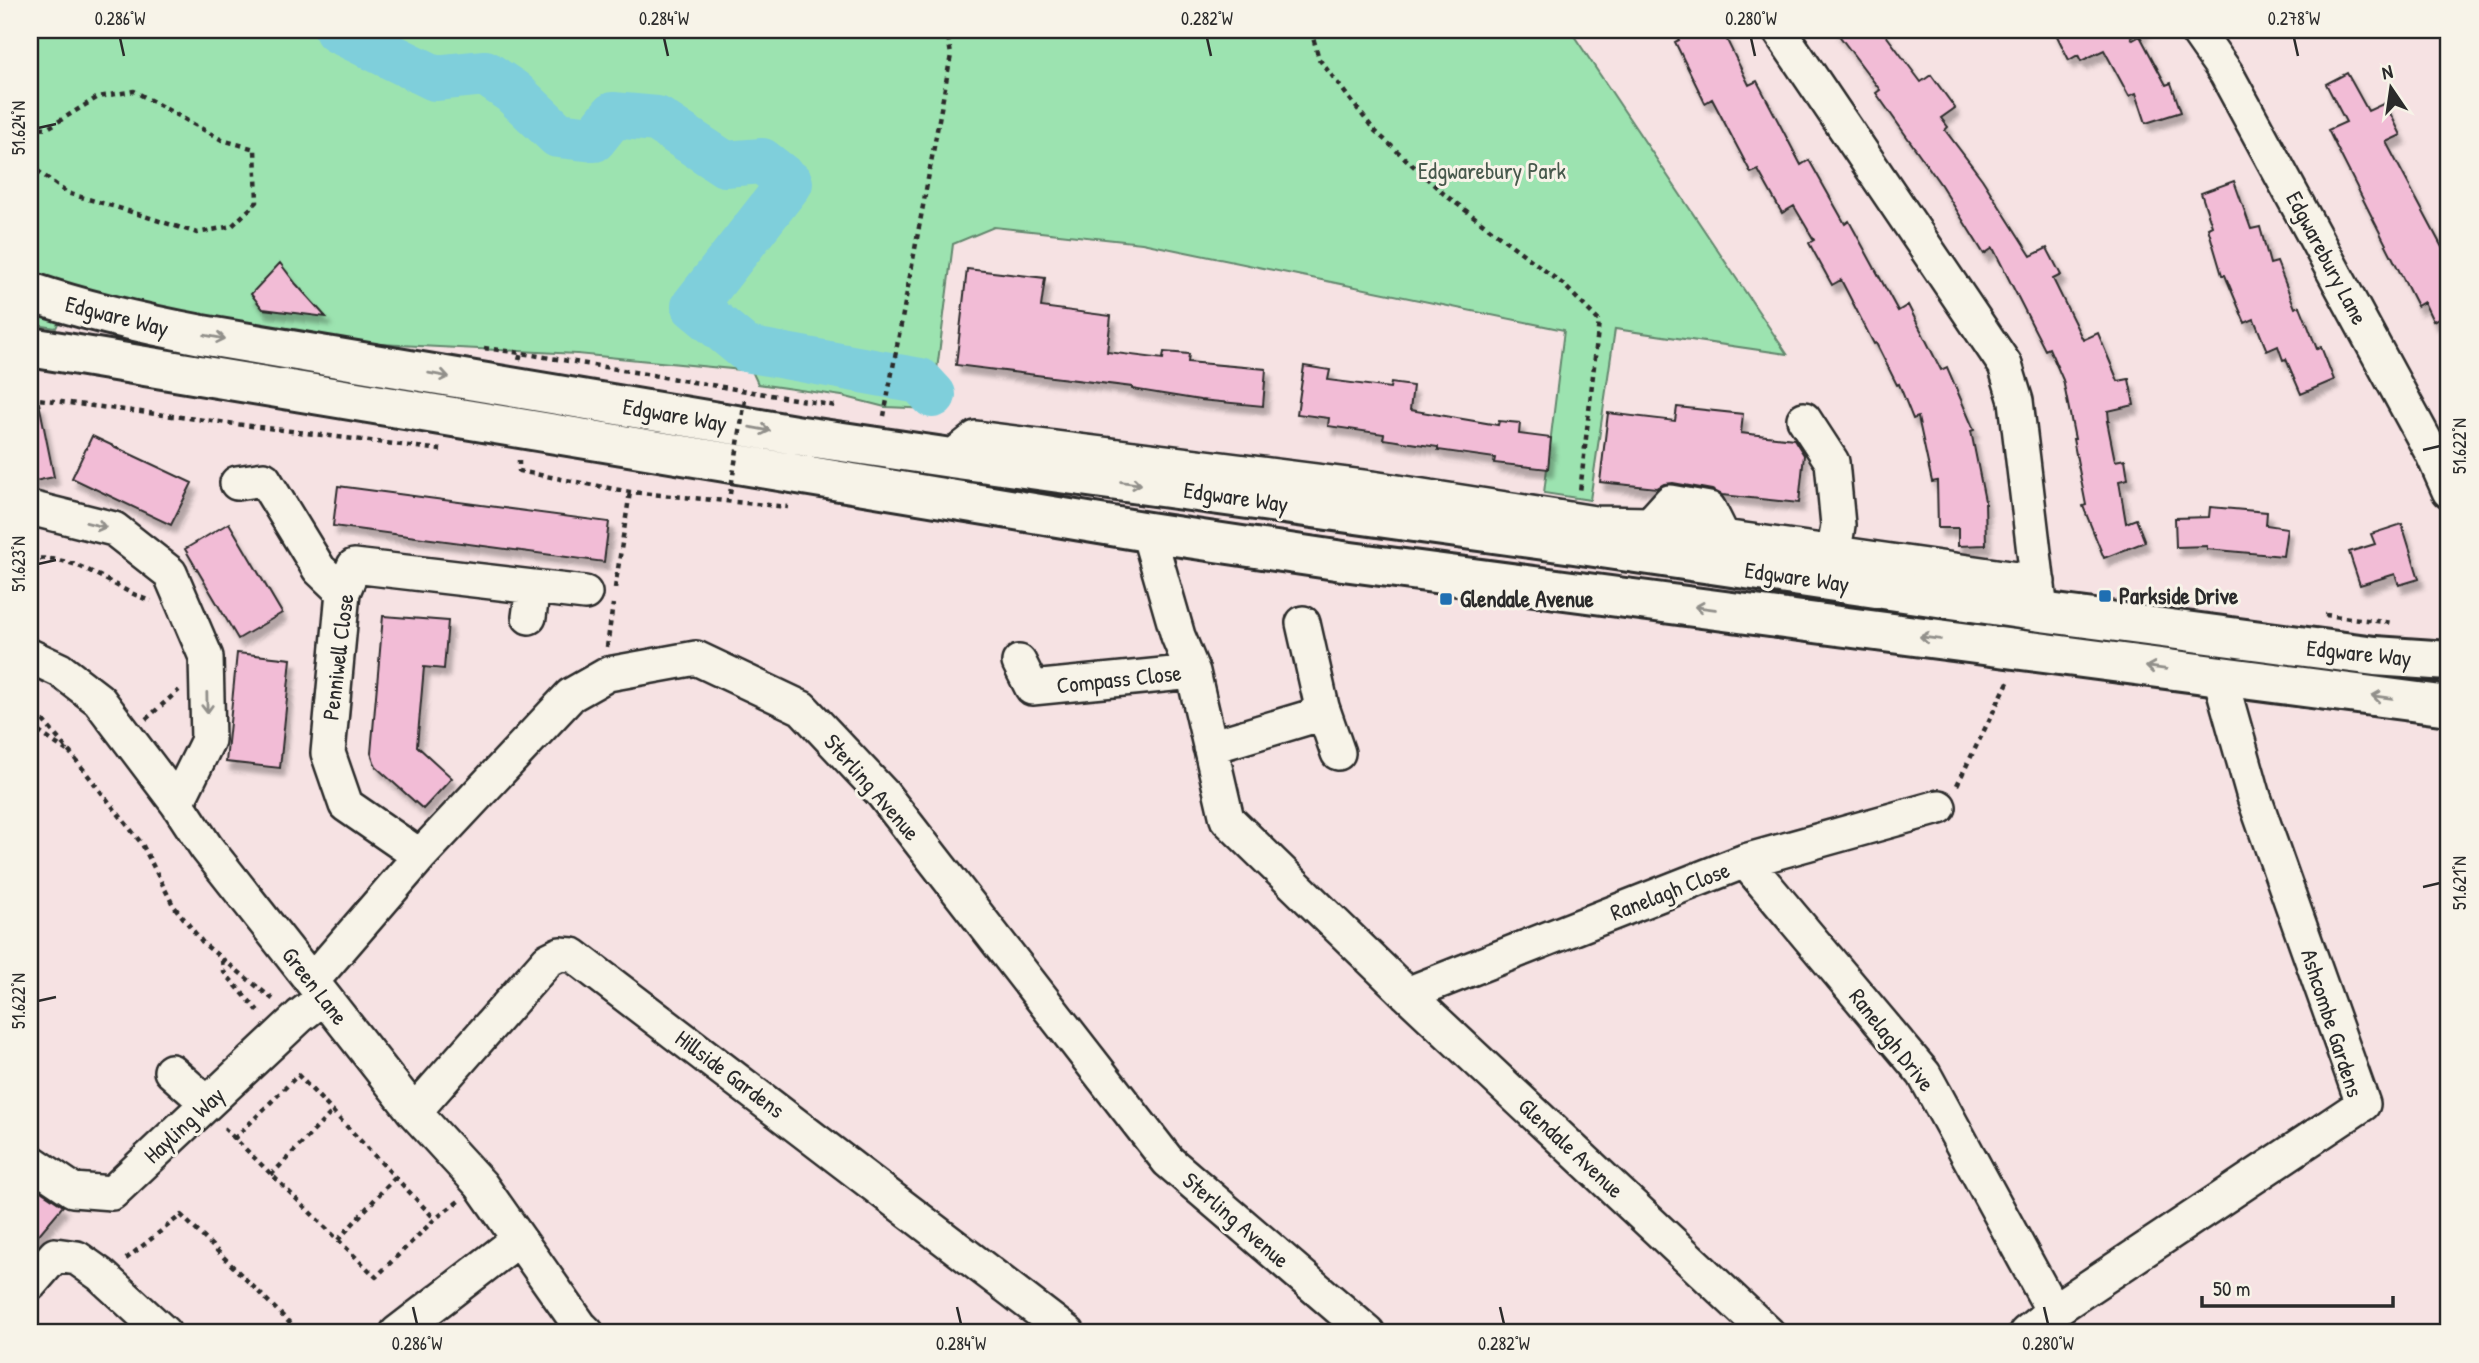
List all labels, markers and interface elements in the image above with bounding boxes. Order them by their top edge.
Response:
text: 0.286°W [95,6,145,31]
text: 0.284°W [639,6,689,31]
text: 0.282°W [1181,6,1233,31]
text: 0.280°W [1725,6,1777,31]
text: 0.278°W [2268,6,2320,31]
north arrow [2356,52,2426,122]
text: N [2379,58,2395,85]
text: 51.624°N [6,101,31,155]
park label: Edgwarebury Park [1418,155,1566,186]
street label: Edgwarebury Lane [2279,186,2376,330]
street label: Edgware Way [62,288,172,343]
one-way arrow [203,331,226,344]
one-way arrow [427,369,450,382]
street label: Edgware Way [621,390,730,439]
text: 51.622°N [2447,418,2472,474]
one-way arrow [748,423,771,436]
street label: Edgware Way [1182,474,1291,519]
one-way arrow [1119,476,1142,489]
one-way arrow [84,519,107,532]
text: 51.623°N [6,536,31,592]
street label: Edgware Way [1743,554,1852,599]
place label: Parkside Drive [2119,580,2239,611]
place label: Glendale Avenue [1460,583,1594,614]
marker: Parkside Drive [2097,588,2113,604]
marker: Glendale Avenue [1438,591,1454,607]
street label: Penniwell Close [314,592,361,722]
one-way arrow [1694,602,1717,615]
one-way arrow [1920,632,1942,645]
street label: Edgware Way [2305,632,2413,673]
street label: Compass Close [1055,657,1183,700]
one-way arrow [2145,661,2168,674]
one-way arrow [2371,691,2393,704]
one-way arrow [201,692,214,715]
street label: Sterling Avenue [817,727,927,847]
street label: Ranelagh Close [1606,854,1734,927]
text: 51.621°N [2447,856,2472,910]
street label: Green Lane [275,940,356,1031]
street label: Ashcombe Gardens [2294,945,2371,1101]
text: 51.622°N [6,973,31,1029]
street label: Ranelagh Drive [1842,982,1942,1098]
street label: Hillside Gardens [669,1022,791,1125]
street label: Hayling Way [137,1079,231,1170]
street label: Glendale Avenue [1512,1091,1631,1205]
street label: Sterling Avenue [1176,1165,1296,1275]
scale bar [2202,1265,2393,1309]
text: 50 m [2213,1274,2250,1303]
text: 0.286°W [392,1331,442,1356]
text: 0.284°W [936,1331,986,1356]
text: 0.282°W [1478,1331,1530,1356]
text: 0.280°W [2022,1331,2074,1356]

